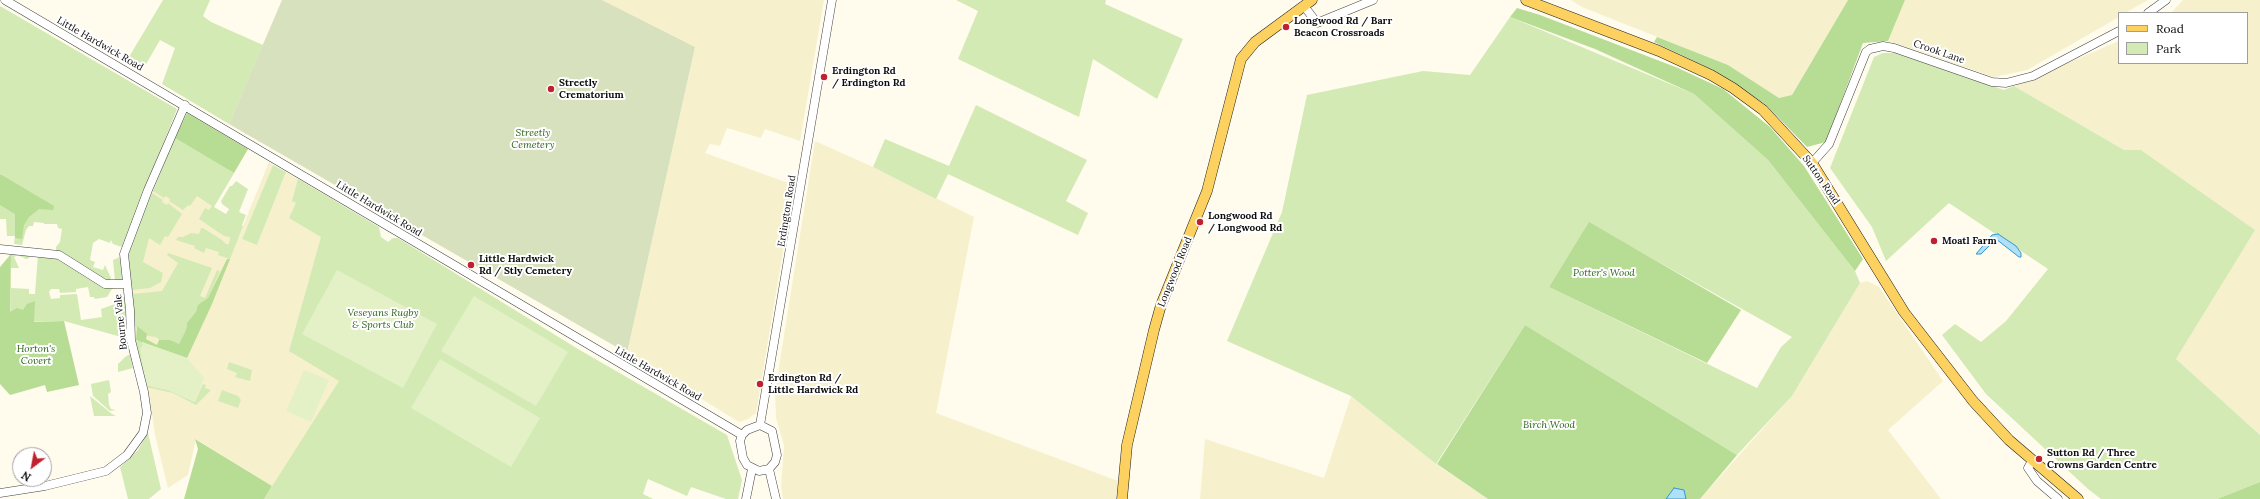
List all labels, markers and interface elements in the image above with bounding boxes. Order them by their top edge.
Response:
legend [2118,12,2248,64]
street label: Little Hardwick Road [55,14,145,74]
place label: Longwood Rd / Barr Beacon Crossroads [1294,15,1392,38]
text: Road [2156,21,2184,36]
marker: Longwood Rd / Barr Beacon Crossroads [1281,22,1291,32]
street label: Crook Lane [1912,38,1966,66]
text: Park [2156,41,2181,56]
place label: Erdington Rd / Erdington Rd [832,65,905,88]
marker: Erdington Rd / Erdington Rd [819,72,829,82]
place label: Streetly Crematorium [559,77,624,100]
marker: Streetly Crematorium [546,84,556,94]
park label: Streetly Cemetery [511,127,555,150]
street label: Sutton Road [1800,153,1842,207]
street label: Erdington Road [775,174,799,248]
street label: Little Hardwick Road [334,179,424,239]
place label: Longwood Rd / Longwood Rd [1208,210,1282,234]
marker: Longwood Rd / Longwood Rd [1195,217,1205,227]
street label: Longwood Road [1155,235,1195,309]
place label: Moatl Farm [1942,235,1997,247]
marker: Moatl Farm [1929,236,1939,246]
place label: Little Hardwick Rd / Stly Cemetery [479,253,572,276]
marker: Little Hardwick Rd / Stly Cemetery [466,260,476,270]
park label: Potter's Wood [1573,267,1635,279]
street label: Bourne Vale [112,293,130,351]
park label: Veseyans Rugby & Sports Club [347,307,419,330]
park label: Horton's Covert [17,343,55,366]
street label: Little Hardwick Road [613,344,703,404]
place label: Erdington Rd / Little Hardwick Rd [768,372,858,396]
marker: Erdington Rd / Little Hardwick Rd [755,379,765,389]
park label: Birch Wood [1523,419,1575,431]
north arrow [12,447,52,487]
place label: Sutton Rd / Three Crowns Garden Centre [2047,447,2157,470]
marker: Sutton Rd / Three Crowns Garden Centre [2034,454,2044,464]
text: N [19,468,33,485]

